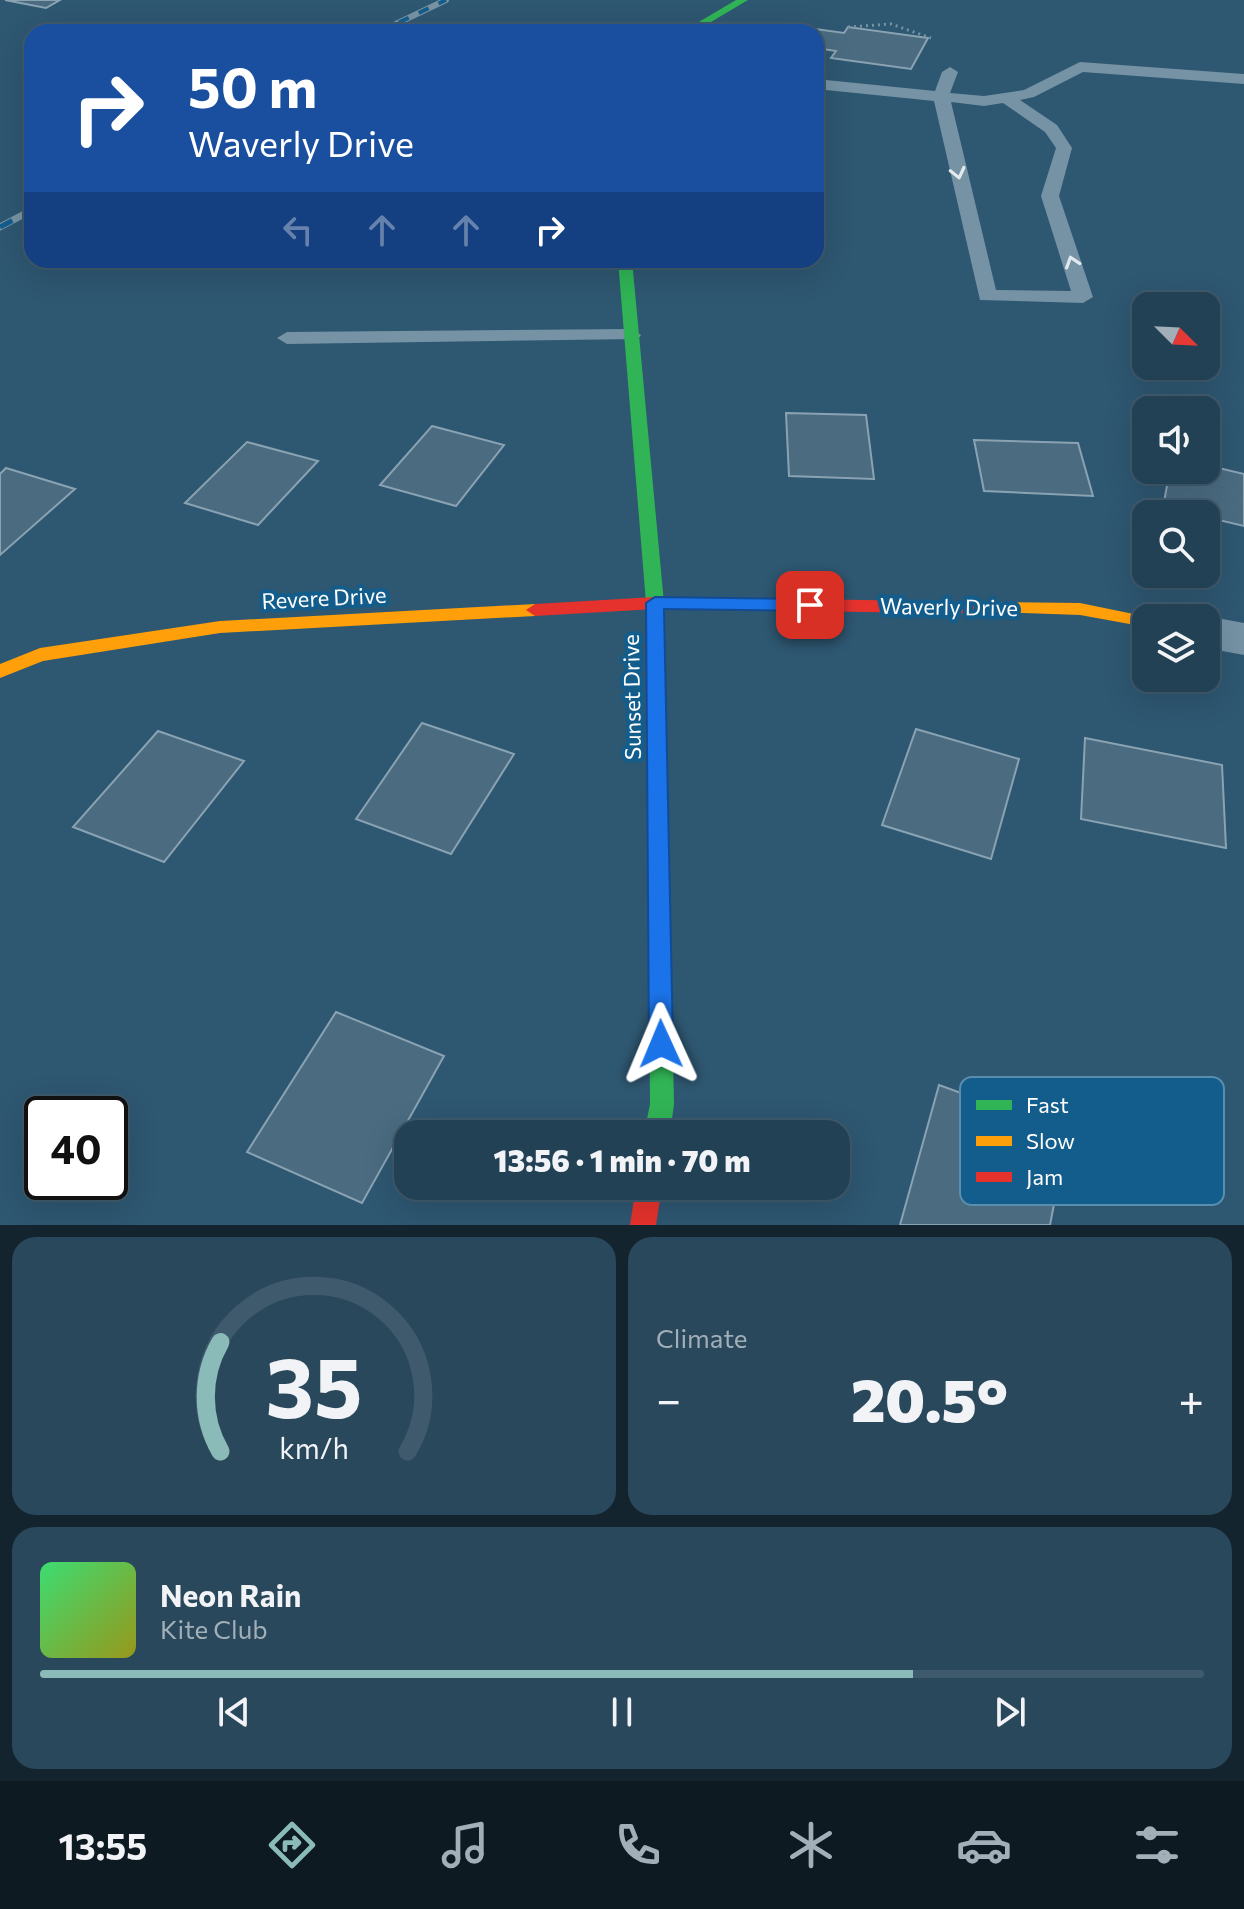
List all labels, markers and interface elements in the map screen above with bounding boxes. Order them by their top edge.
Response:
text: 50 m [188,51,317,120]
icon: right [56,56,160,160]
text: Waverly Drive [188,120,414,164]
one-way arrow [949,165,966,179]
icon: left [276,208,320,252]
icon: ahead [360,208,404,252]
icon: ahead [444,208,488,252]
icon: right [528,208,572,252]
one-way arrow [1065,256,1081,270]
north arrow [1132,292,1220,380]
map controls [1132,292,1220,692]
button: sound [1132,396,1220,484]
button: search [1132,500,1220,588]
pin [776,571,844,639]
street label: Revere Drive [261,581,387,614]
icon: arrive [788,583,832,627]
street label: Waverly Drive [880,592,1018,621]
button: layers [1132,604,1220,692]
street label: Sunset Drive [617,634,646,760]
position arrow [619,1002,703,1086]
legend [960,1077,1224,1205]
text: Fast [1026,1091,1069,1118]
speed limit sign: 40 [24,1096,128,1200]
text: Slow [1026,1127,1075,1154]
text: 13:56 · 1 min · 70 m [494,1141,750,1178]
text: Jam [1026,1163,1063,1190]
text: Climate [656,1322,748,1353]
text: 35 [266,1333,362,1435]
text: 20.5° [851,1361,1008,1434]
text: − [656,1371,681,1425]
text: + [1178,1371,1204,1425]
text: km/h [279,1430,349,1465]
text: Neon Rain [160,1576,301,1613]
text: Kite Club [160,1613,268,1644]
icon: previous [212,1690,256,1734]
icon: pause [600,1690,644,1734]
icon: next [988,1690,1032,1734]
icon: directions [264,1817,320,1873]
icon: music [437,1817,493,1873]
icon: phone [610,1817,666,1873]
icon: climate [783,1817,839,1873]
icon: car [956,1817,1012,1873]
icon: filters [1129,1817,1185,1873]
text: 13:55 [59,1823,147,1867]

